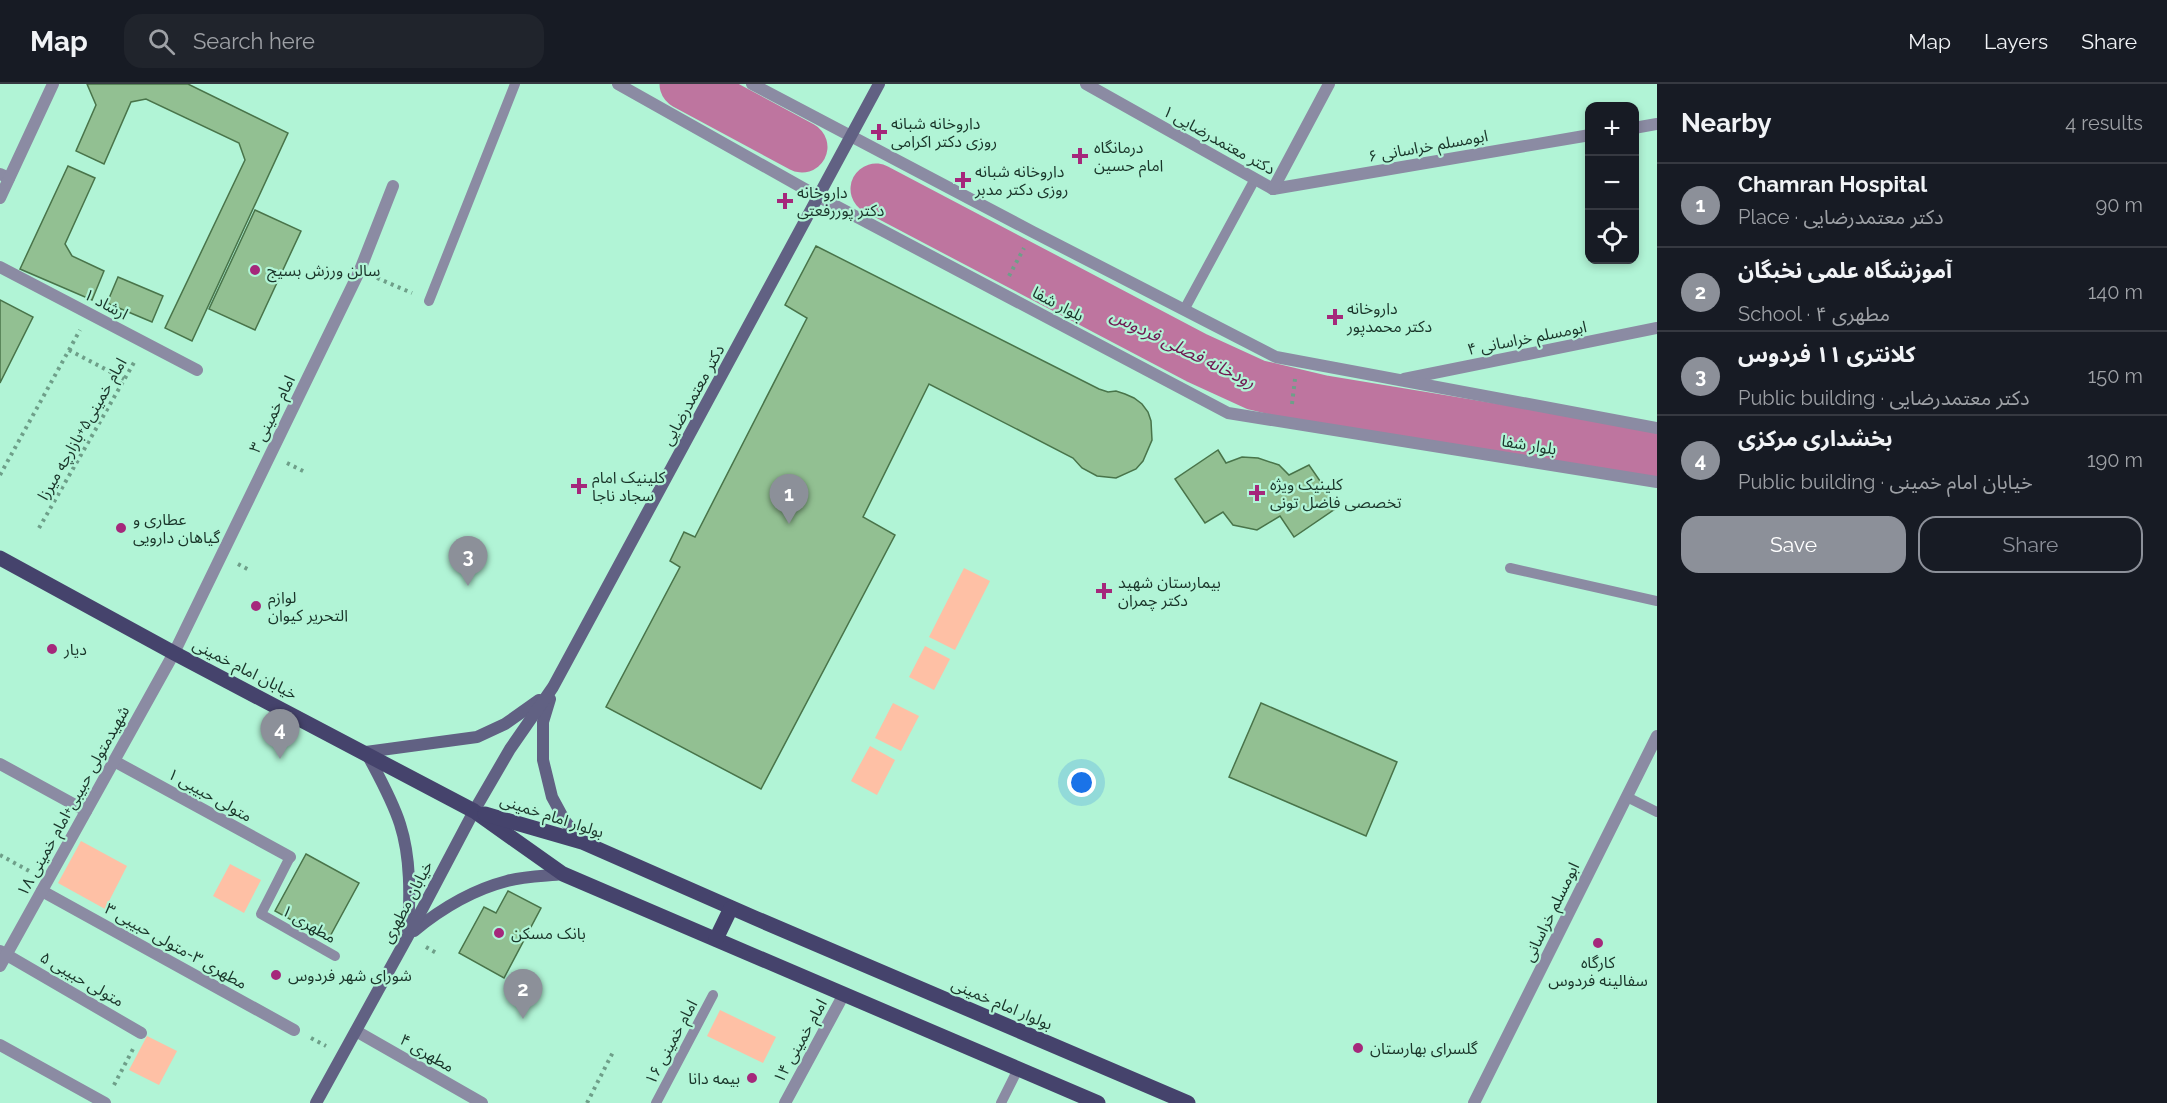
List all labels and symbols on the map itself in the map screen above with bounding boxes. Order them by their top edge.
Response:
street label: دکتر معتمدرضایی ۱ [1160,101,1278,179]
place label: داروخانه شبانه روزی دکتر اکرامی [891,114,997,151]
marker: داروخانه شبانه روزی دکتر اکرامی [872,125,886,139]
street label: ابومسلم خراسانی ۶ [1367,126,1490,169]
place label: درمانگاه امام حسین [1094,138,1163,178]
marker: درمانگاه امام حسین [1071,147,1089,165]
place label: داروخانه شبانه روزی دکتر مدبر [974,162,1068,199]
marker: داروخانه شبانه روزی دکتر مدبر [956,173,970,187]
place label: داروخانه دکتر پوررفعتی [797,183,884,221]
marker: داروخانه دکتر پوررفعتی [778,194,792,208]
place label: سالن ورزش بسیج [267,261,380,283]
marker: سالن ورزش بسیج [248,263,262,277]
street label: بلوار شفا [1029,283,1087,325]
street label: ارشاد ۱ [81,285,131,323]
place label: داروخانه دکتر محمدپور [1346,299,1432,337]
water label: رودخانه فصلی فردوس [1107,304,1259,393]
marker: داروخانه دکتر محمدپور [1328,310,1342,324]
street label: ابومسلم خراسانی ۴ [1466,317,1589,362]
street label: دکتر معتمد‌رضایی [658,341,728,449]
street label: امام خمینی۵+بازارچه میرزا [33,354,133,505]
street label: امام خمینی ۳ [245,372,302,457]
street label: بلوار شفا [1500,431,1558,459]
place label: کلینیک امام سجاد ناجا [592,468,666,505]
pin: 1 [770,474,808,524]
place label: کلینیک ویژه تخصصی فاضل تونی [1270,475,1402,512]
marker: کلینیک امام سجاد ناجا [570,477,588,495]
marker: کلینیک ویژه تخصصی فاضل تونی [1248,484,1266,502]
place label: عطاری و گیاهان دارویی [133,510,221,547]
marker: عطاری و گیاهان دارویی [114,521,128,535]
pin: 3 [448,536,488,586]
place label: بیمارستان شهید دکتر چمران [1118,573,1221,611]
marker: بیمارستان شهید دکتر چمران [1095,582,1113,600]
place label: لوازم التحریر کیوان [268,588,348,625]
marker: لوازم التحریر کیوان [249,599,263,613]
street label: خیابان امام خمینی [188,635,300,706]
place label: دیار [63,640,87,659]
marker: دیار [45,642,59,656]
street label: شهیدمتولی حبیبی+امام خمینی ۱۸ [13,702,136,901]
pin: 4 [260,710,300,759]
street label: متولی حبیبی ۱ [165,764,255,826]
your location [1067,768,1096,797]
street label: بولوار امام خمینی [497,790,606,845]
street label: خیابان مطهری [377,858,437,946]
street label: ابومسلم خراسانی [1519,859,1586,966]
street label: مطهری ۳-متولی حبیبی ۳ [102,899,250,993]
street label: مطهری ۱ [278,901,340,947]
place label: بانک مسکن [511,924,586,943]
marker: بانک مسکن [492,926,506,940]
marker: کارگاه سفالینه فردوس [1591,936,1605,950]
street label: متولی حبیبی ۵ [37,947,127,1011]
place label: کارگاه سفالینه فردوس [1548,953,1648,990]
place label: شورای شهر فردوس [288,966,412,985]
marker: شورای شهر فردوس [269,968,283,982]
pin: 2 [504,970,542,1019]
street label: بولوار امام خمینی [947,974,1055,1037]
street label: امام خمینی ۱۶ [641,996,704,1089]
street label: امام خمینی ۱۴ [769,996,833,1088]
street label: مطهری ۴ [396,1030,458,1076]
place label: گلسرای بهارستان [1370,1039,1478,1058]
marker: گلسرای بهارستان [1351,1041,1365,1055]
place label: بیمه دانا [688,1069,740,1088]
marker: بیمه دانا [745,1071,759,1085]

